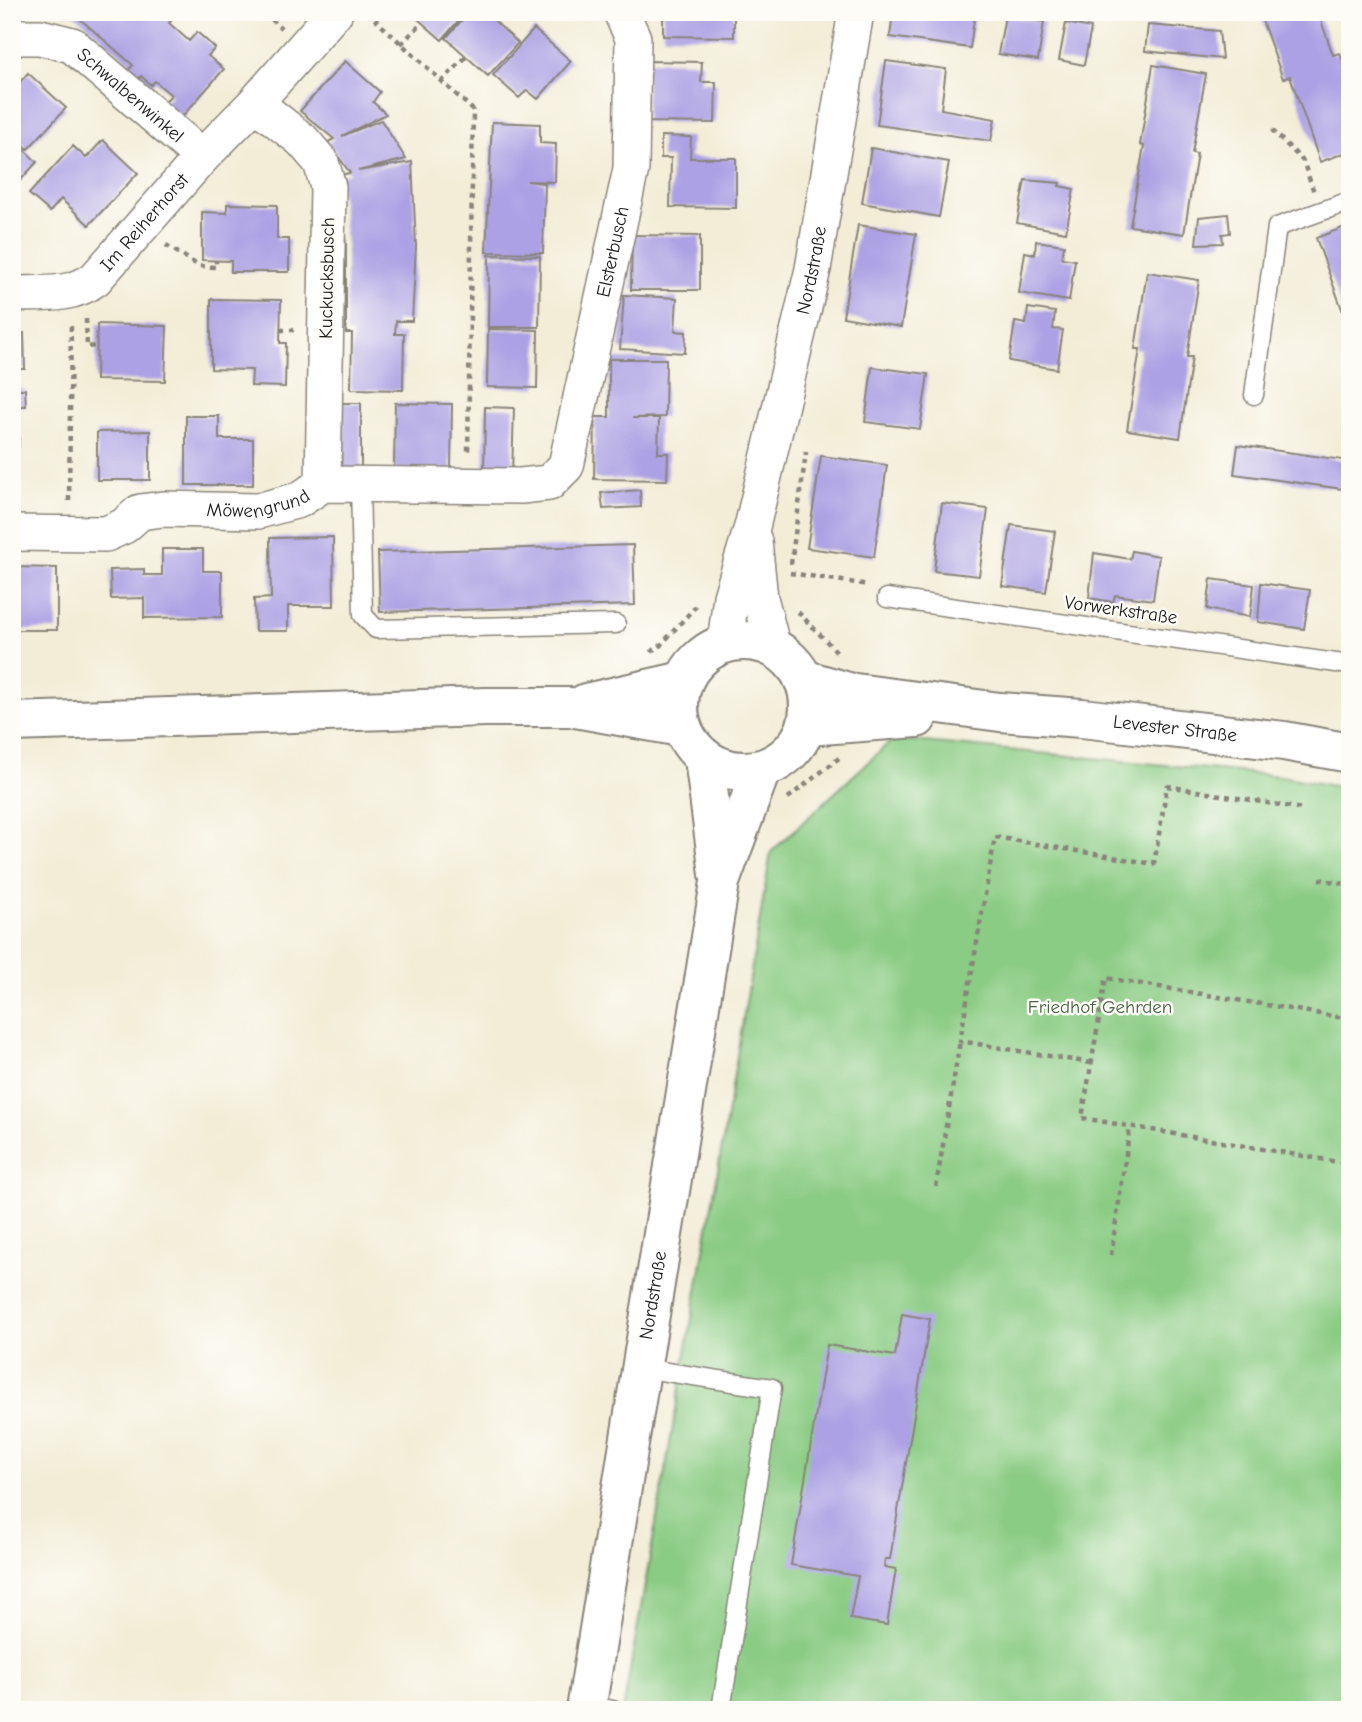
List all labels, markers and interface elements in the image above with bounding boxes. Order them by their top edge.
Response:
street label: Schwalbenwinkel [72,43,188,147]
street label: Im Reiherhorst [96,169,194,276]
street label: Elsterbusch [592,204,634,299]
street label: Kuckucksbusch [315,217,339,339]
street label: Nordstraße [792,225,831,317]
street label: Möwengrund [206,485,314,523]
street label: Vorwerkstraße [1063,591,1179,629]
street label: Levester Straße [1112,711,1238,747]
park label: Friedhof Gehrden [1028,996,1172,1018]
street label: Nordstraße [635,1249,671,1341]

